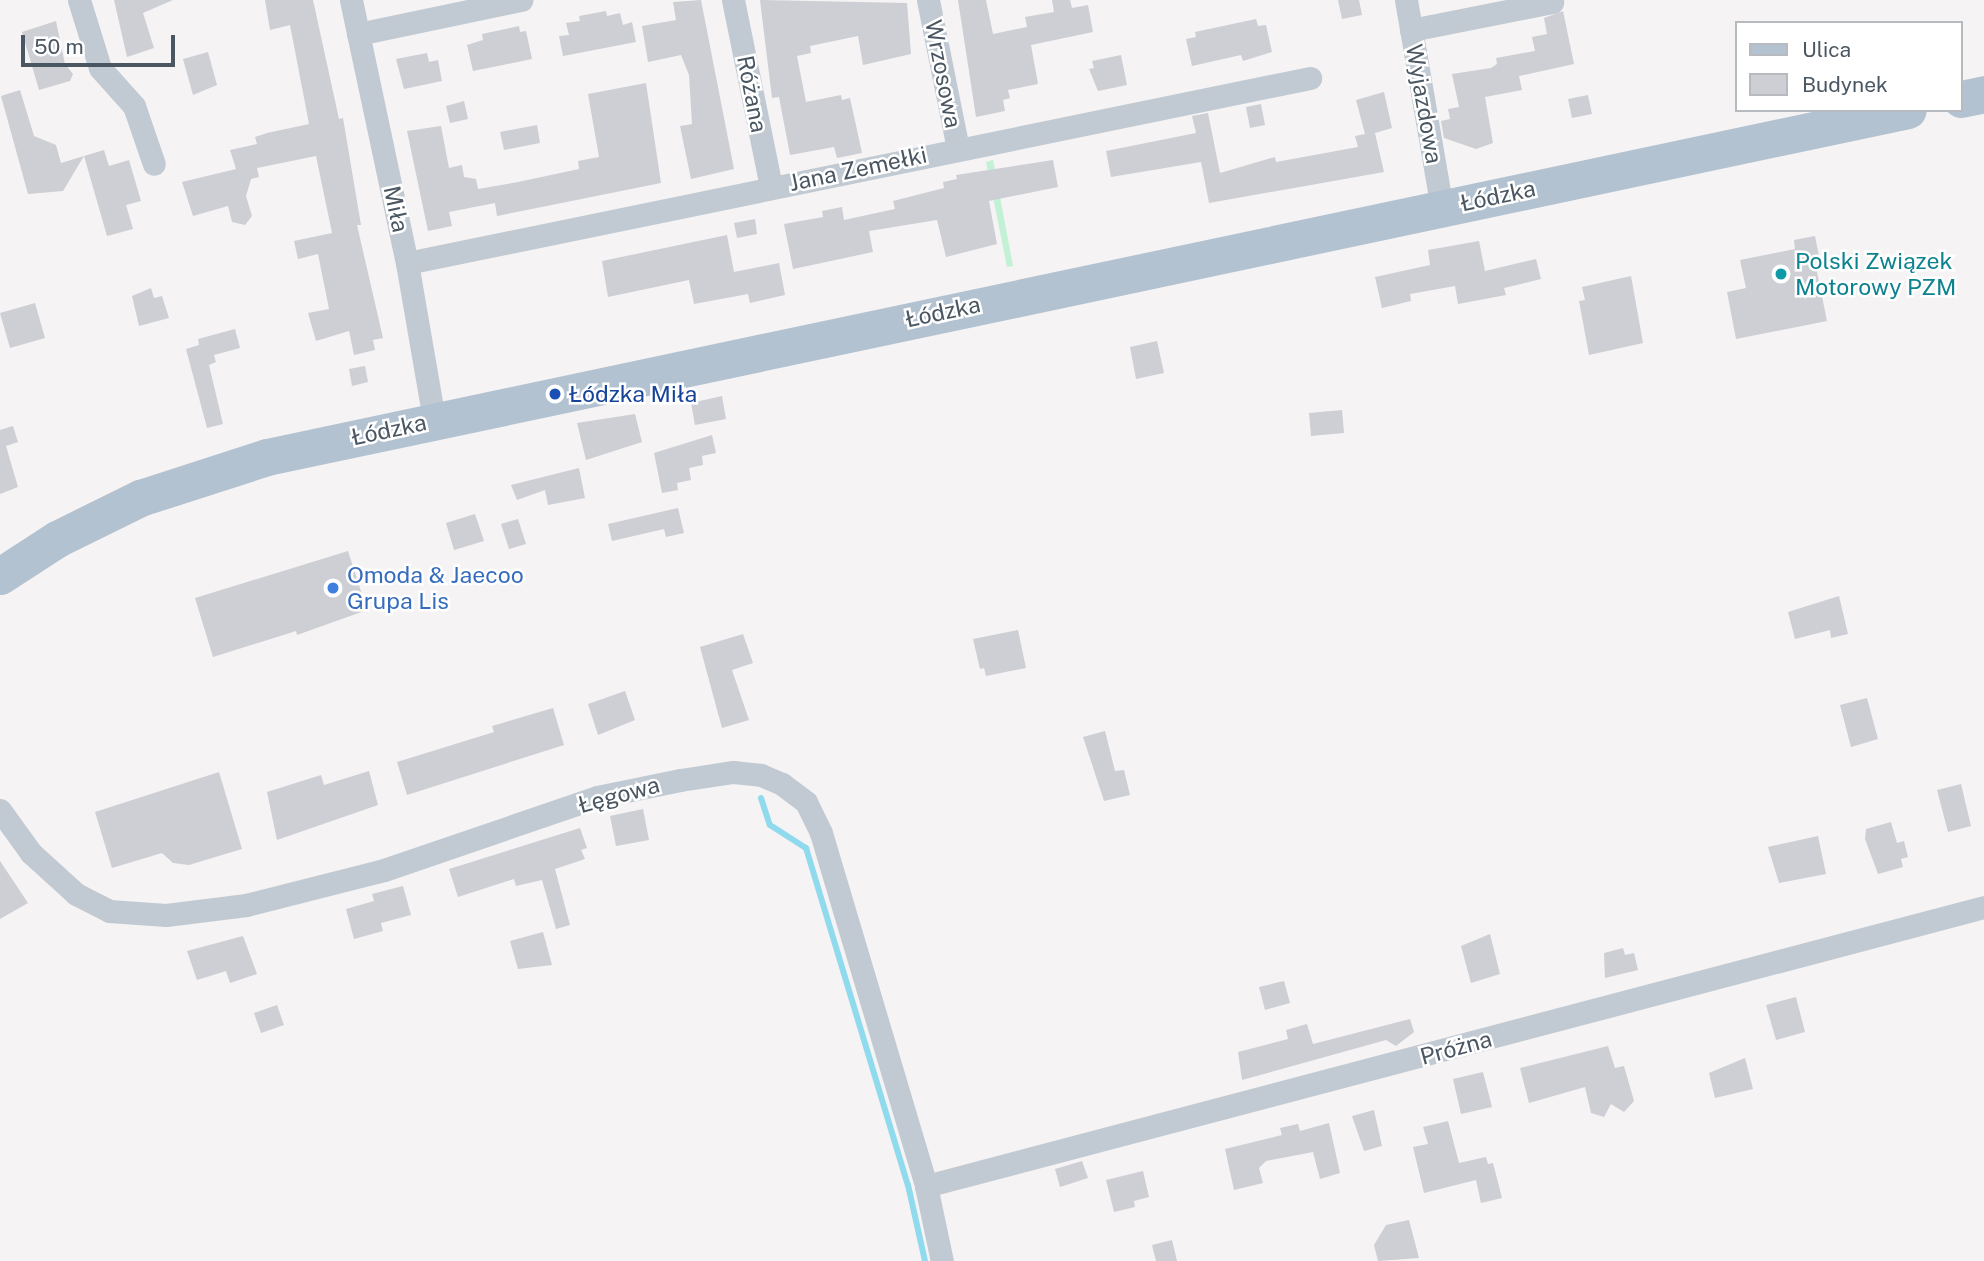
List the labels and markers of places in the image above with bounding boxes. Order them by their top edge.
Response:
place label: Polski Związek Motorowy PZM [1795,247,1956,301]
marker: Polski Związek Motorowy PZM [1773,266,1789,282]
place label: Łódzka Miła [569,380,697,408]
marker: Łódzka Miła [547,386,563,402]
place label: Omoda & Jaecoo Grupa Lis [347,561,524,615]
marker: Omoda & Jaecoo Grupa Lis [325,580,341,596]

